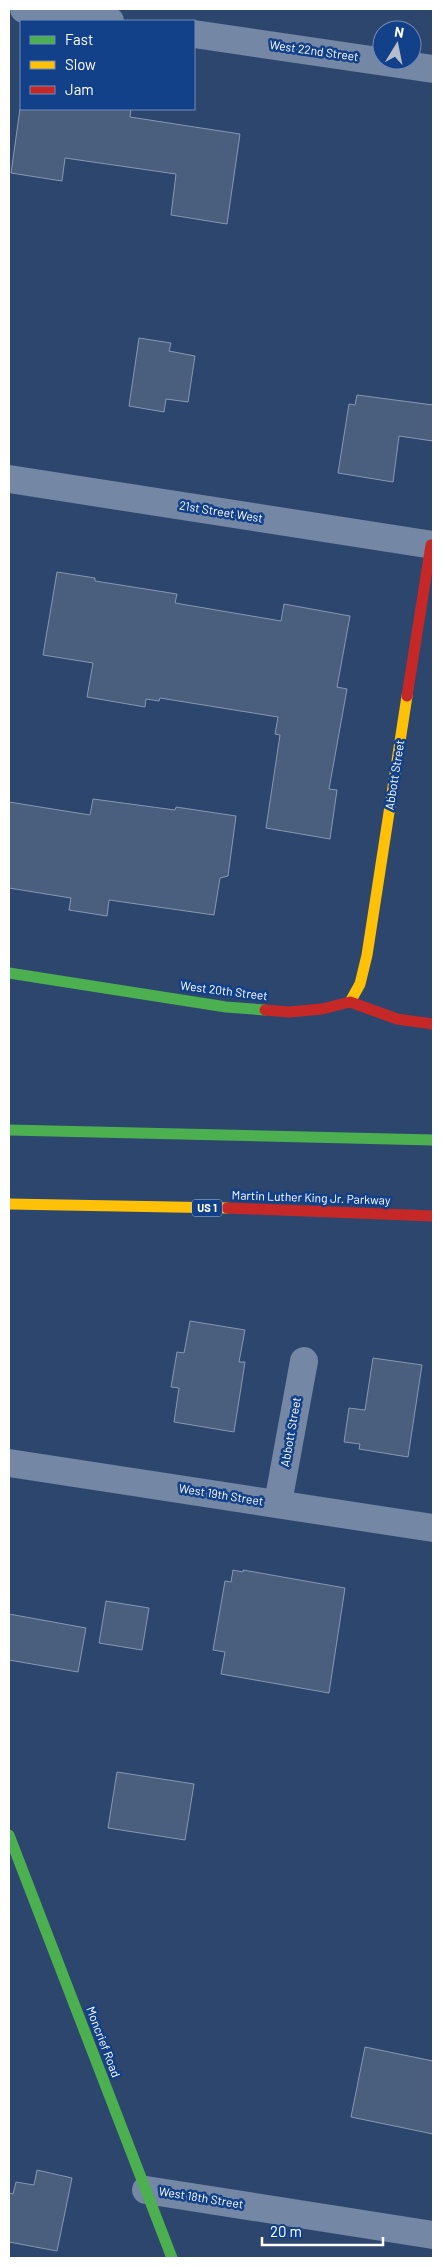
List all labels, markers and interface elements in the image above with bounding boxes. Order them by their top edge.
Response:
legend [20,20,195,110]
north arrow [372,20,422,70]
text: N [393,23,405,41]
text: Fast [65,30,93,48]
street label: West 22nd Street [269,37,360,63]
text: Slow [65,55,96,73]
text: Jam [65,80,94,98]
street label: 21st Street West [178,497,264,525]
street label: Abbott Street [382,739,406,811]
street label: West 20th Street [180,978,269,1002]
street label: Martin Luther King Jr. Parkway [231,1187,391,1207]
road number: US 1 [192,1200,222,1216]
street label: Abbott Street [277,1396,303,1468]
street label: West 19th Street [178,1480,264,1508]
street label: Moncrief Road [84,2004,124,2079]
street label: West 18th Street [158,2183,244,2211]
scale bar [262,2214,383,2246]
text: 20 m [270,2222,302,2240]

